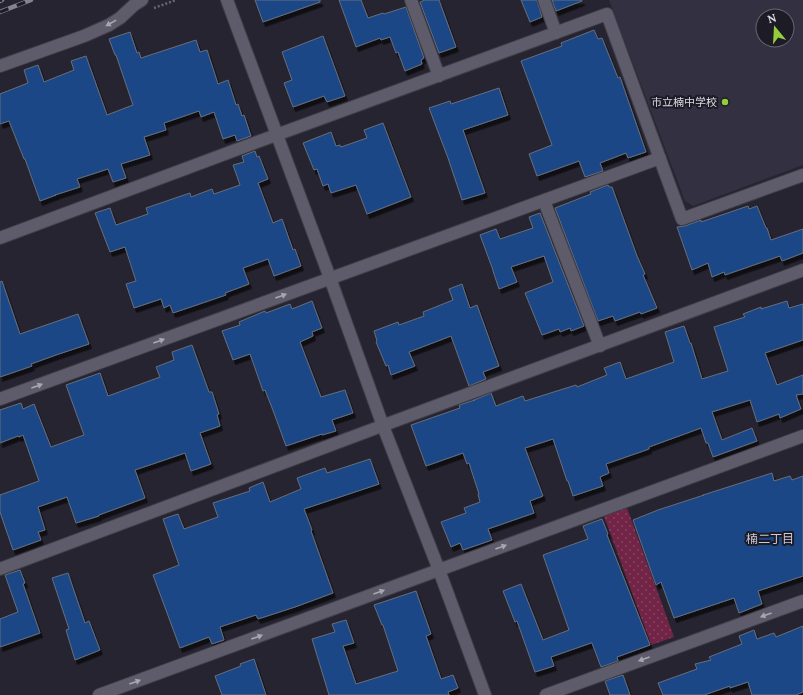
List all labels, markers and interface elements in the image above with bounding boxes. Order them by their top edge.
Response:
north arrow [755,8,795,48]
text: N [766,10,779,26]
one-way arrow [105,20,117,26]
place label: 市立楠中学校 [651,95,717,109]
marker: 市立楠中学校 [720,97,730,107]
one-way arrow [275,293,287,299]
one-way arrow [153,338,165,344]
one-way arrow [31,383,43,389]
district label: 楠二丁目 [746,531,794,546]
one-way arrow [496,544,508,550]
one-way arrow [374,588,386,594]
one-way arrow [760,612,772,618]
one-way arrow [252,633,264,639]
one-way arrow [638,657,650,663]
one-way arrow [130,678,142,684]

